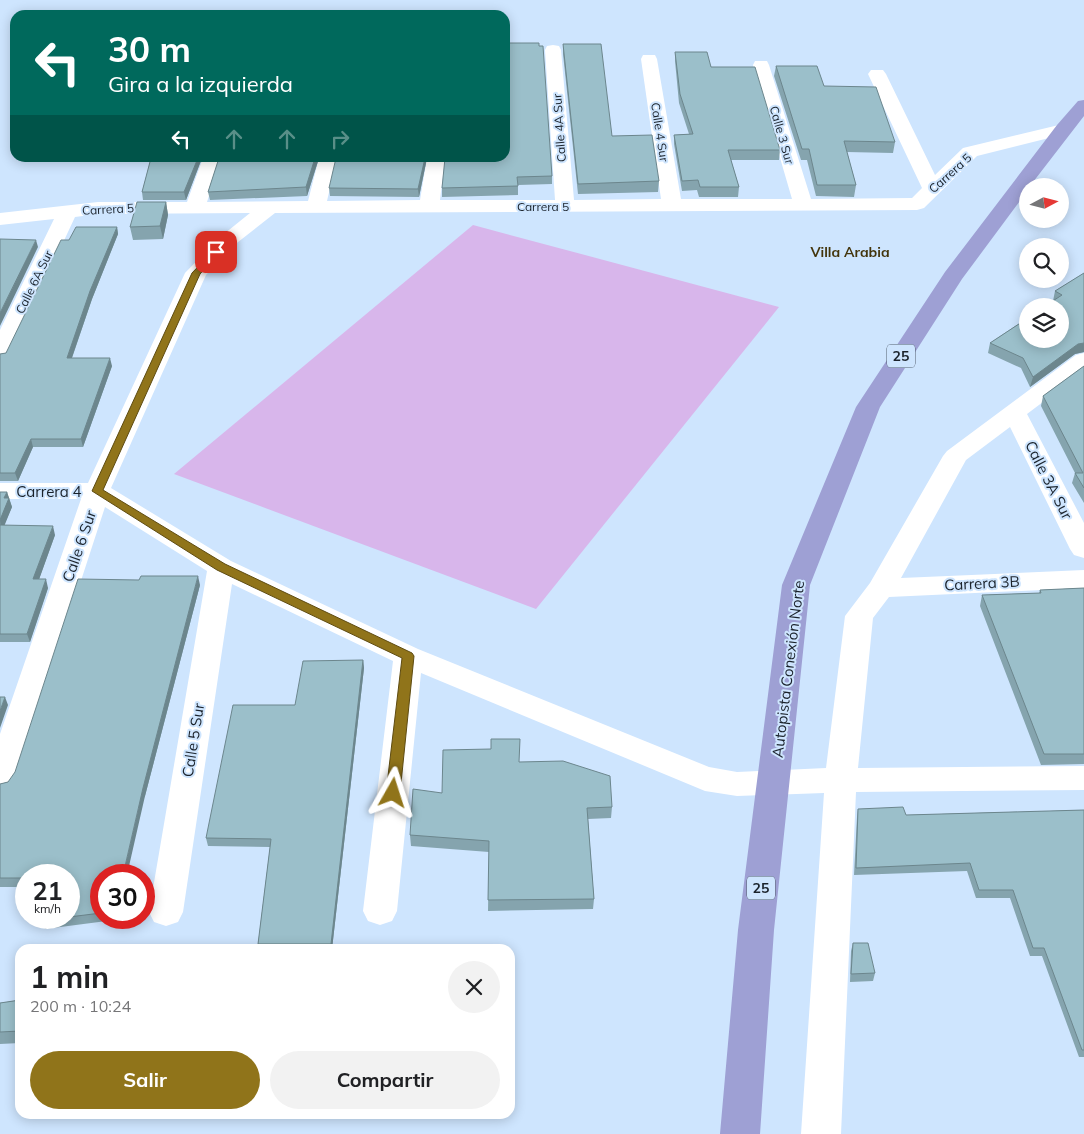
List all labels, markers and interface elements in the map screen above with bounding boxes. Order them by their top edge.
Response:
text: 30 m [108,27,191,71]
icon: left [25,30,90,95]
text: Gira a la izquierda [108,70,293,98]
street label: Calle 4A Sur [549,93,569,163]
street label: Calle 4 Sur [648,101,672,163]
street label: Calle 3 Sur [767,104,798,166]
icon: left [167,125,195,153]
icon: ahead [220,125,248,153]
icon: ahead [273,125,301,153]
icon: right [326,125,354,153]
street label: Carrera 5 [926,150,974,196]
north arrow [1019,178,1069,228]
map controls [1019,178,1069,348]
street label: Carrera 5 [517,199,569,214]
street label: Carrera 5 [82,200,134,218]
pin [195,231,237,273]
icon: arrive [202,238,230,266]
button: search [1019,238,1069,288]
district label: Villa Arabia [809,243,890,261]
street label: Calle 6A Sur [12,247,56,316]
button: layers [1019,298,1069,348]
road number: 25 [887,344,915,368]
street label: Calle 3A Sur [1021,438,1077,523]
street label: Carrera 4 [16,482,82,501]
street label: Calle 6 Sur [58,507,100,584]
street label: Carrera 3B [944,572,1020,594]
street label: Autopista Conexión Norte [768,579,808,759]
street label: Calle 5 Sur [178,701,208,778]
position arrow [366,766,418,818]
speed limit sign: 30 [90,864,155,929]
text: 21 [32,875,63,906]
road number: 25 [747,876,775,900]
text: km/h [34,901,61,916]
text: 1 min [30,958,109,996]
button: close [448,961,500,1013]
text: 200 m · 10:24 [30,996,131,1016]
button: Salir [30,1051,260,1109]
button: Compartir [270,1051,500,1109]

